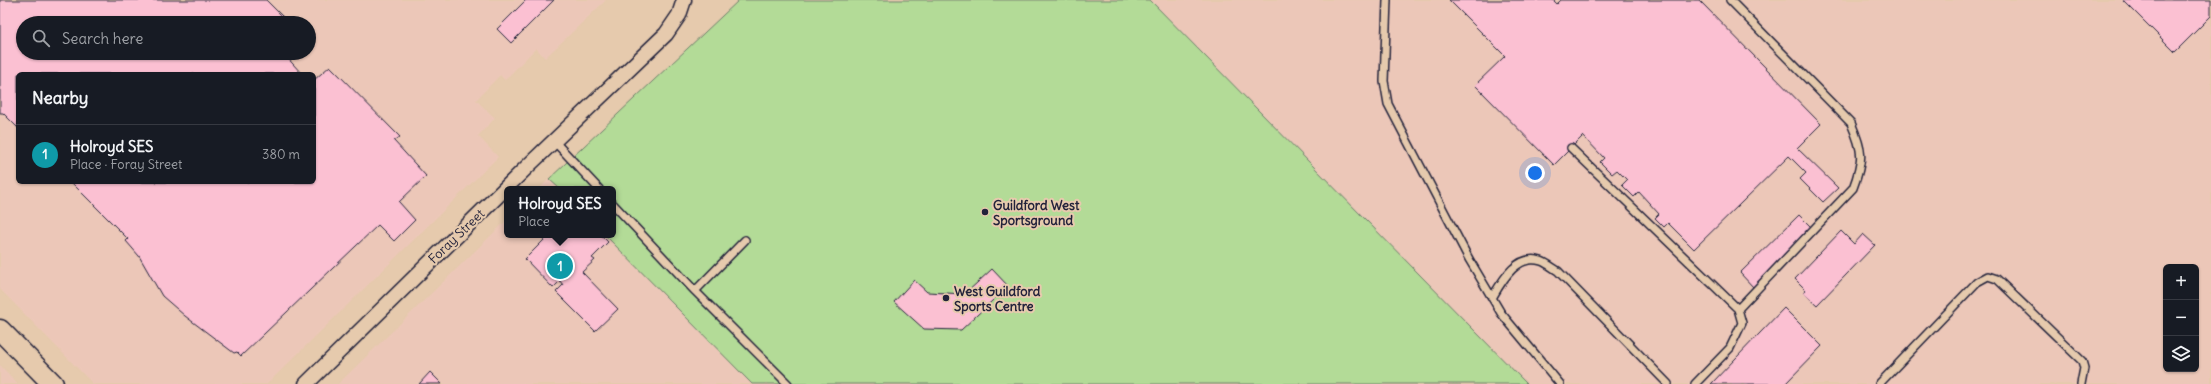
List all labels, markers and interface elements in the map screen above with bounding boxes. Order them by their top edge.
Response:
search box [16,16,316,60]
icon: search [30,27,52,49]
text: Search here [62,29,143,48]
text: Nearby [32,87,88,109]
text: Holroyd SES [70,137,153,156]
text: 1 [42,146,48,163]
text: 380 m [262,146,300,163]
text: Place · Foray Street [70,156,182,173]
your location [1525,163,1545,183]
popup [504,186,616,238]
text: Holroyd SES [518,194,602,213]
place label: Guildford West Sportsground [993,197,1080,229]
street label: Foray Street [425,205,489,267]
marker: Guildford West Sportsground [980,207,990,217]
text: Place [518,213,550,230]
pin: 1 [547,251,573,281]
map controls [2163,264,2199,372]
button: + [2163,264,2199,300]
place label: West Guildford Sports Centre [954,283,1041,315]
marker: West Guildford Sports Centre [941,293,951,303]
button: − [2163,300,2199,336]
button: layers [2163,336,2199,372]

